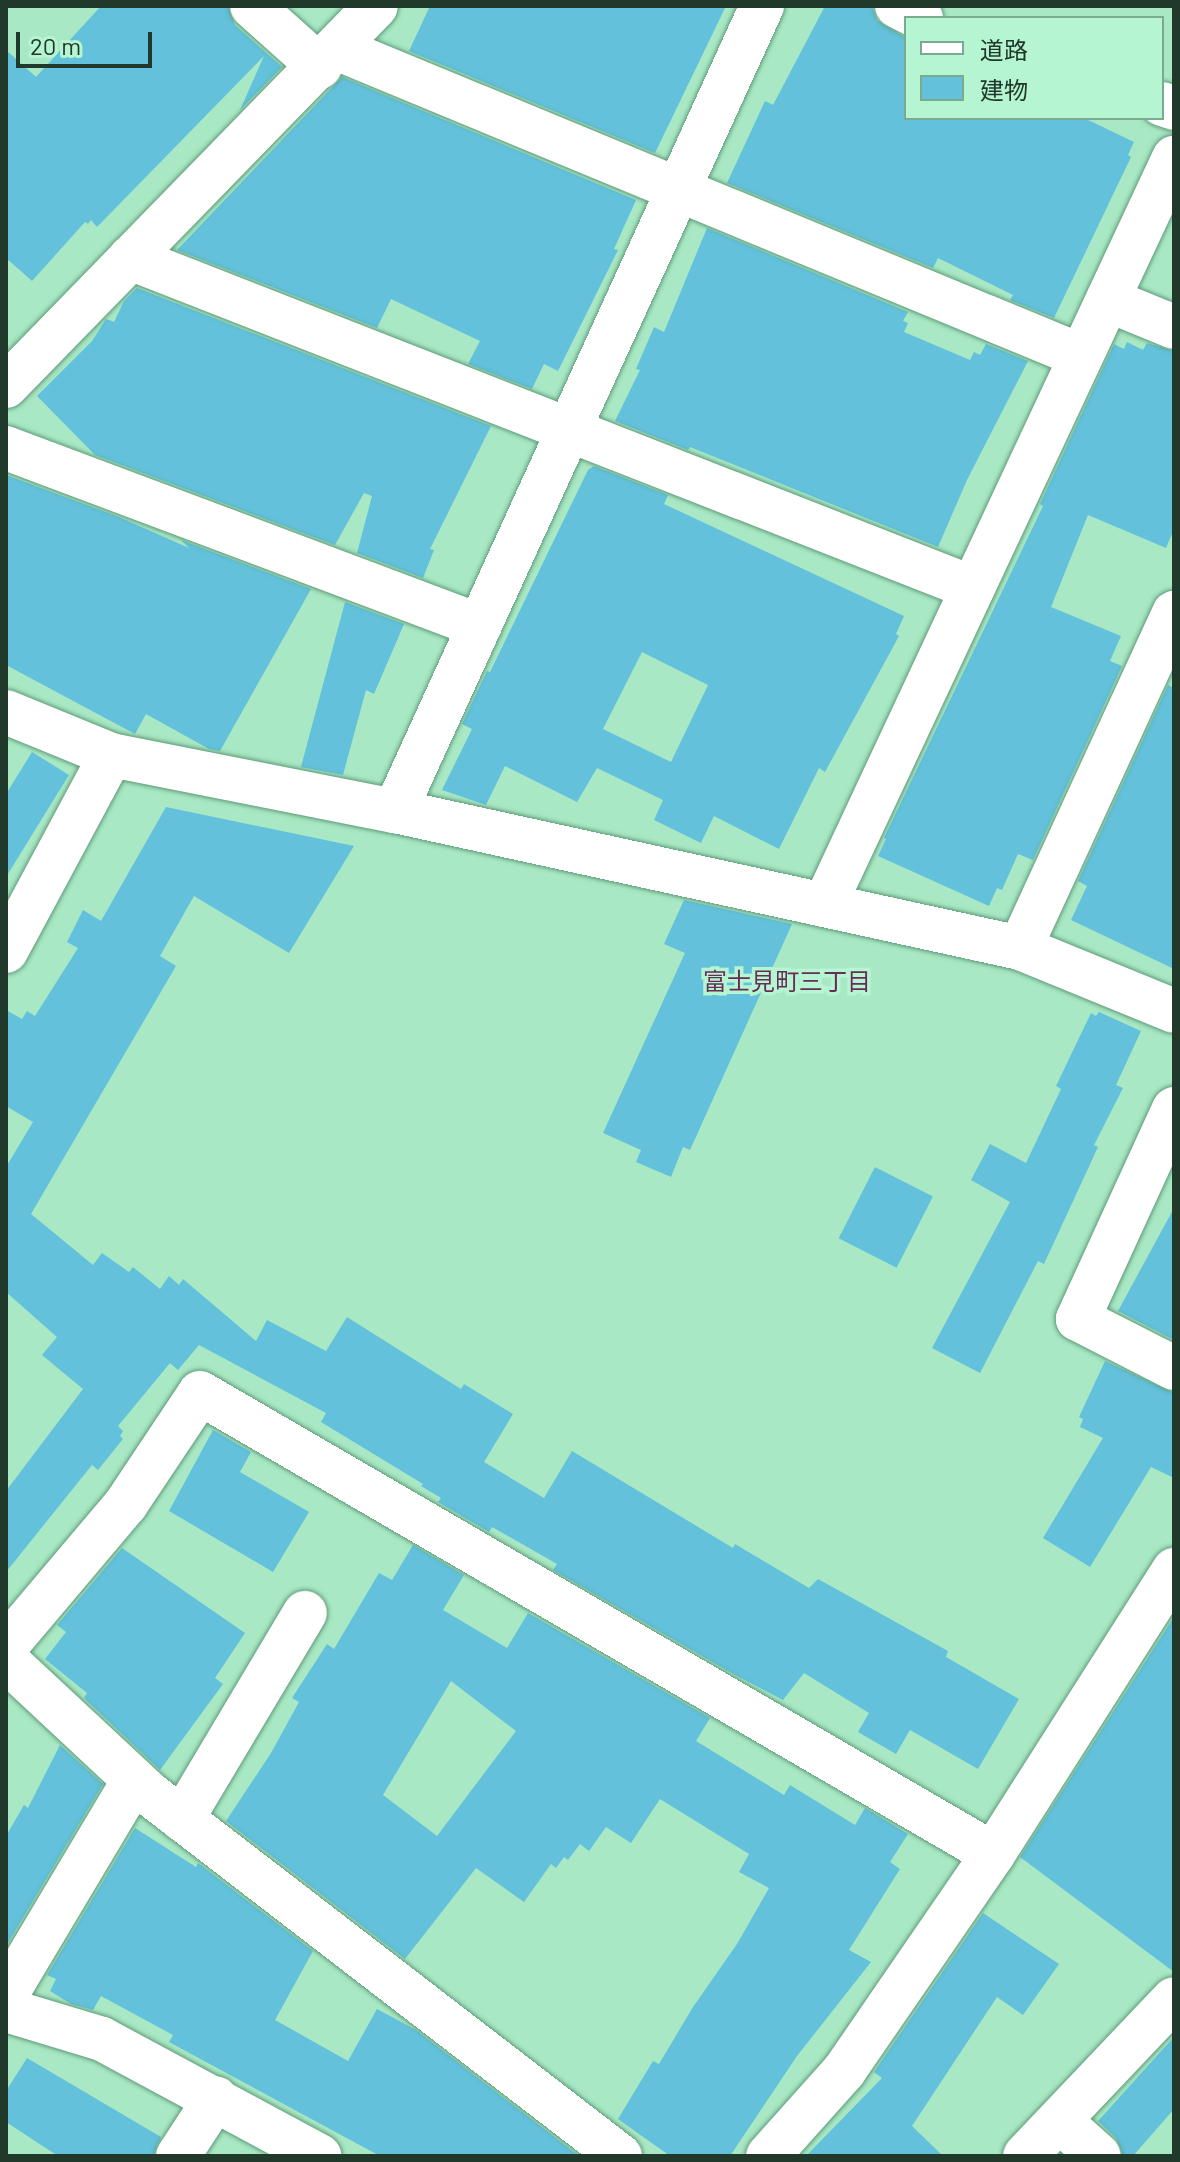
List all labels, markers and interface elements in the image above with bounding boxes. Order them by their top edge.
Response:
scale bar [20,16,156,66]
legend [904,16,1164,120]
text: 20 m [30,31,81,60]
text: 道路 [980,35,1028,64]
text: 建物 [980,75,1028,104]
district label: 富士見町三丁目 [703,967,871,995]

